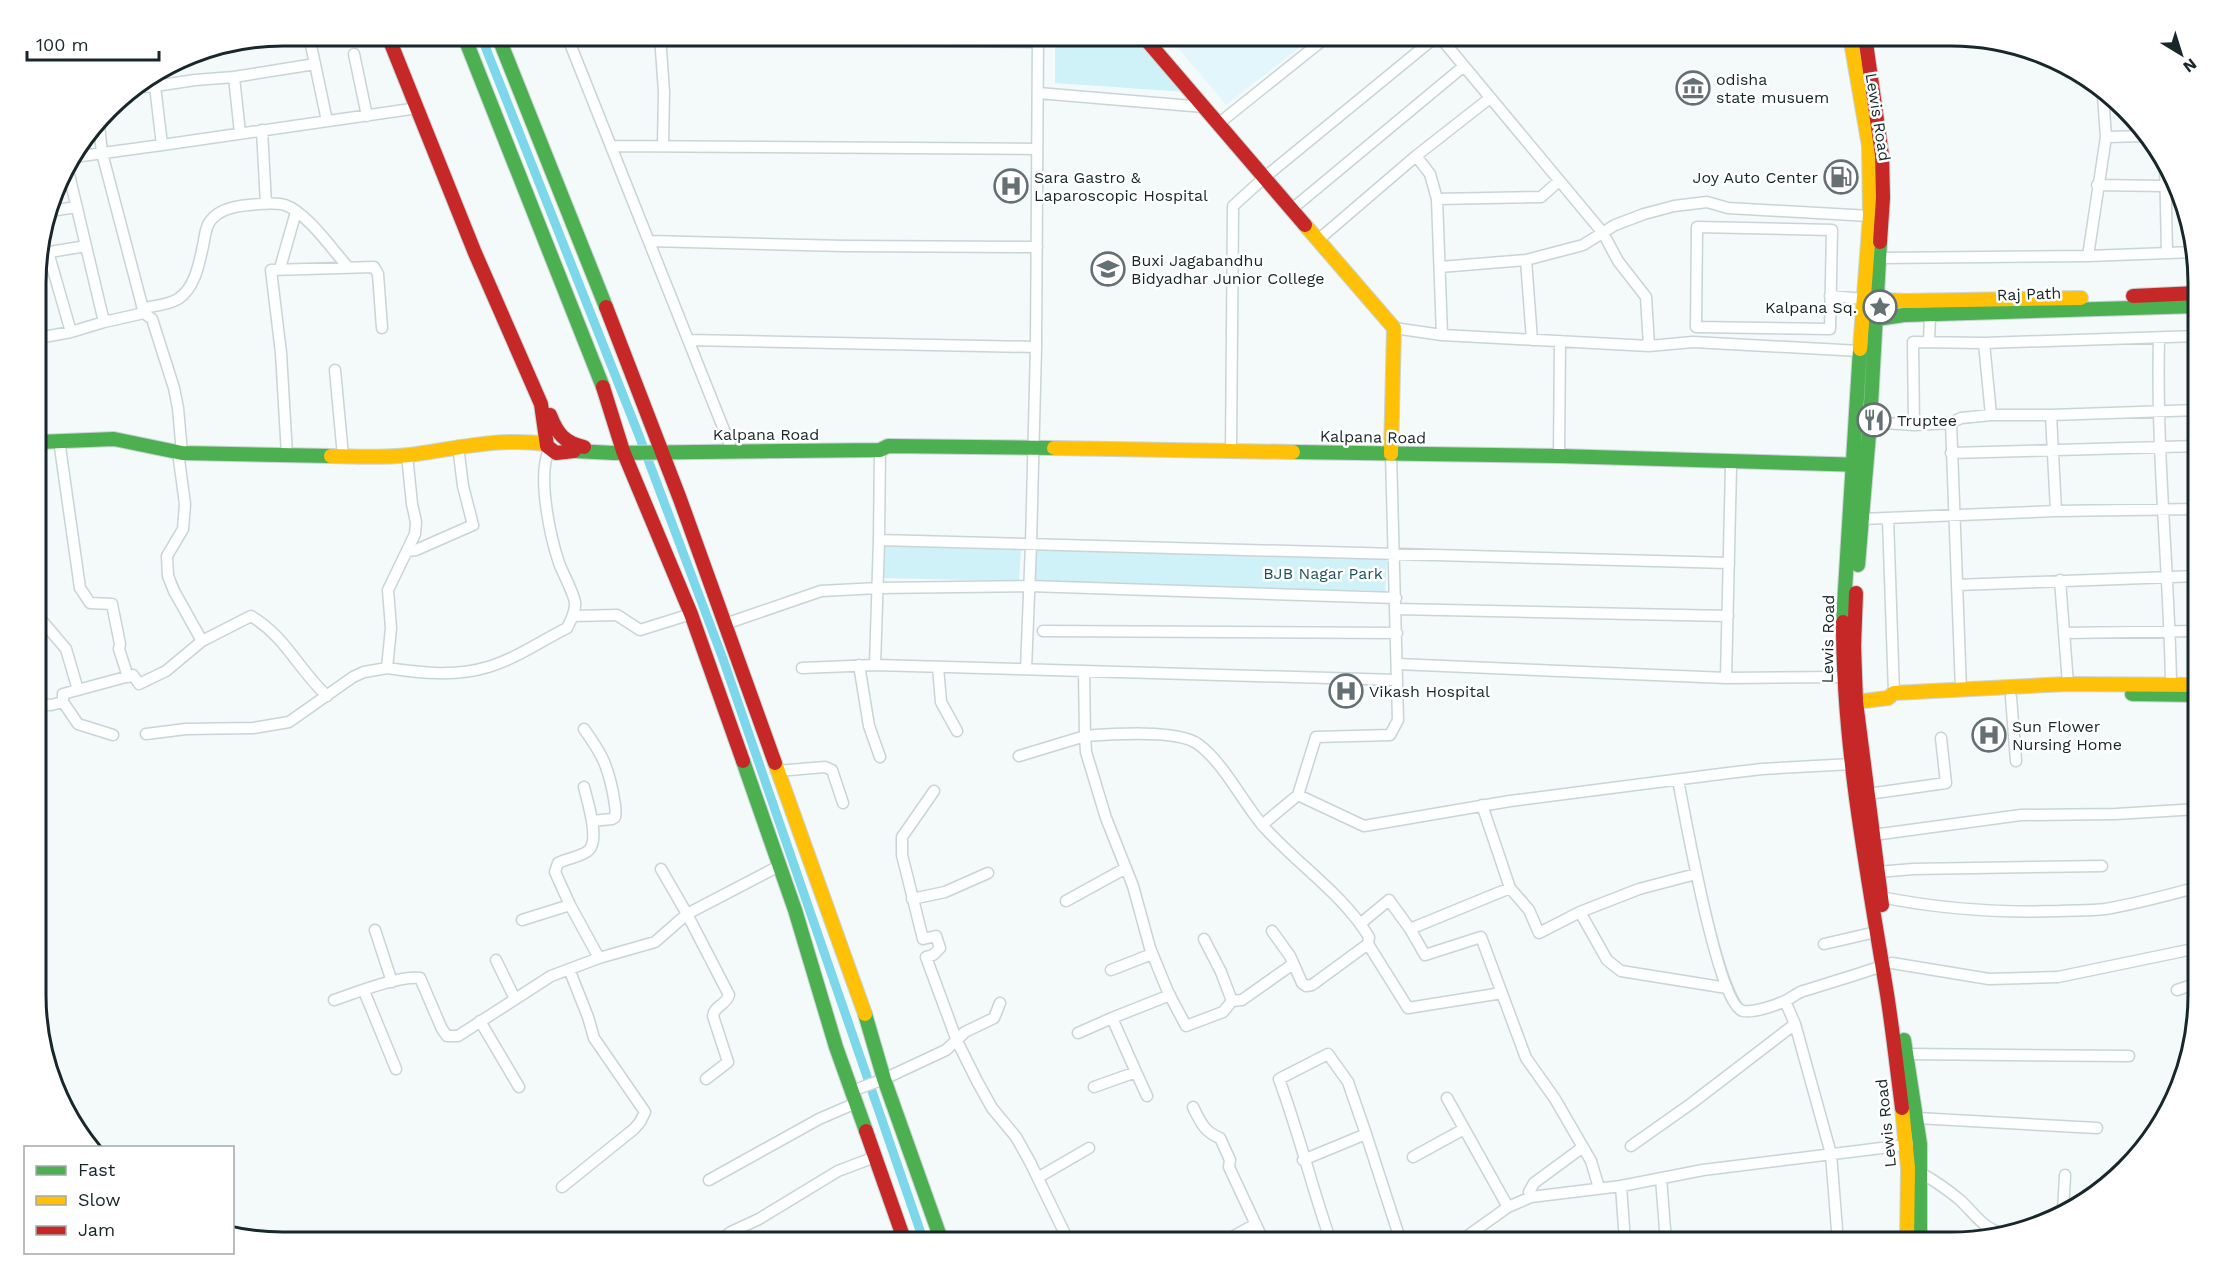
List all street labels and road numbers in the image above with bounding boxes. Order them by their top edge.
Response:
street label: Lewis Road [1862,72,1894,162]
street label: Raj Path [1996,283,2062,305]
street label: Kalpana Road [713,425,819,444]
street label: Kalpana Road [1320,427,1426,447]
street label: Lewis Road [1818,594,1838,684]
street label: Lewis Road [1872,1078,1900,1168]

